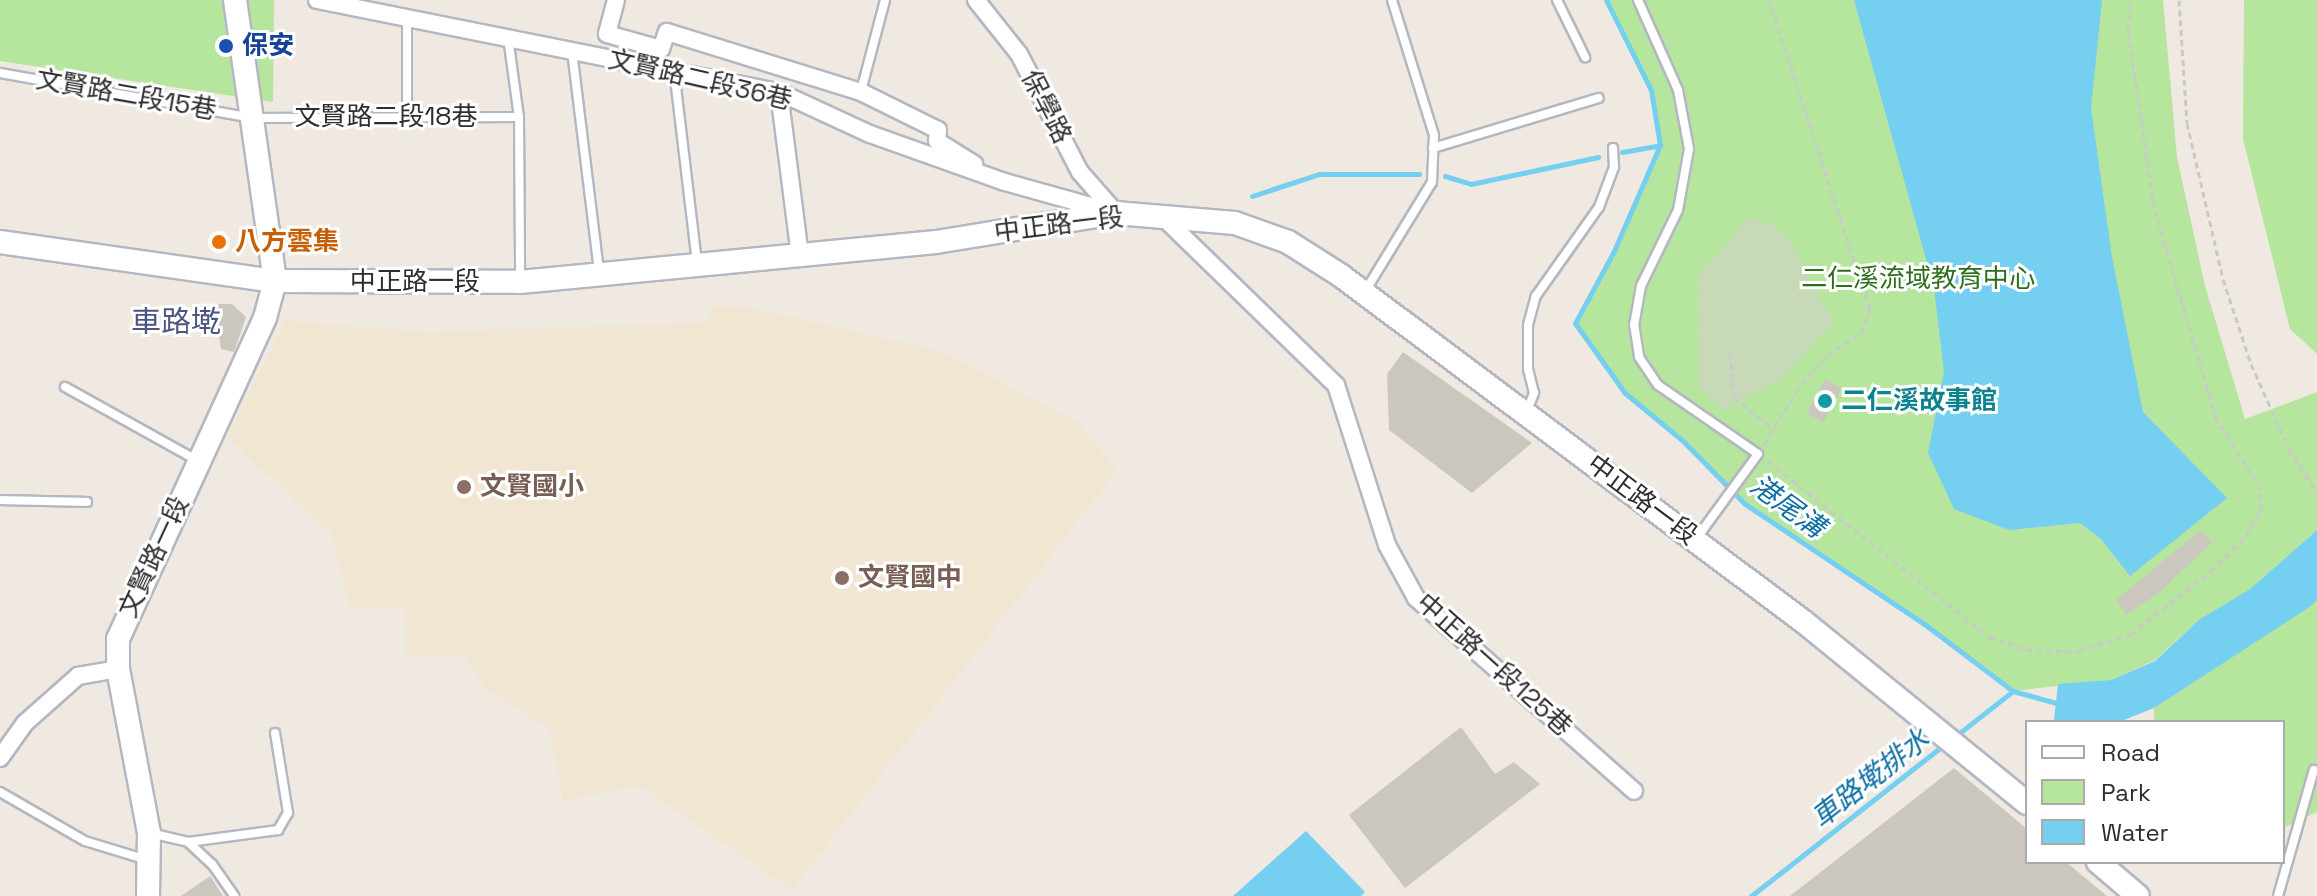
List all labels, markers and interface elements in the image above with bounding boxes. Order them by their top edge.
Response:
place label: 保安 [242,30,294,62]
marker: 保安 [217,37,235,55]
street label: 文賢路二段36巷 [605,44,795,116]
street label: 文賢路二段15巷 [33,64,219,126]
street label: 保學路 [1014,65,1078,149]
street label: 文賢路二段18巷 [294,101,478,133]
street label: 中正路一段 [993,202,1125,248]
place label: 八方雲集 [235,226,339,258]
marker: 八方雲集 [210,233,228,251]
park label: 二仁溪流域教育中心 [1801,263,2035,295]
street label: 中正路一段 [350,266,480,298]
district label: 車路墘 [131,304,221,340]
place label: 二仁溪故事館 [1841,385,1997,417]
marker: 二仁溪故事館 [1816,392,1834,410]
street label: 中正路一段 [1581,448,1703,552]
water label: 港尾溝 [1744,468,1832,544]
place label: 文賢國小 [480,471,584,503]
marker: 文賢國小 [455,478,473,496]
street label: 文賢路一段 [112,491,196,623]
place label: 文賢國中 [858,562,962,594]
marker: 文賢國中 [833,569,851,587]
street label: 中正路一段125巷 [1410,587,1578,743]
legend [2025,720,2285,864]
water label: 車路墘排水 [1804,722,1936,834]
text: Road [2101,737,2160,768]
text: Park [2101,777,2151,808]
text: Water [2101,817,2169,848]

